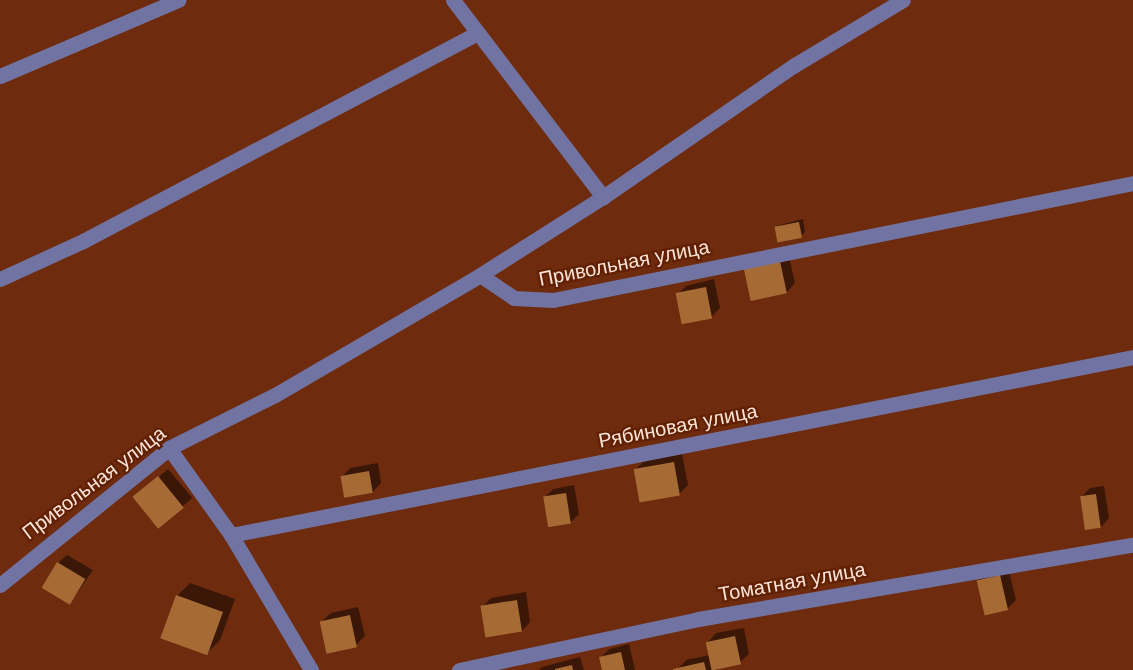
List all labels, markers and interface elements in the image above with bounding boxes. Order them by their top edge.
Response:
street label: Привольная улица [537,235,711,291]
street label: Рябиновая улица [597,399,759,453]
street label: Привольная улица [18,421,170,545]
street label: Томатная улица [717,557,867,607]

